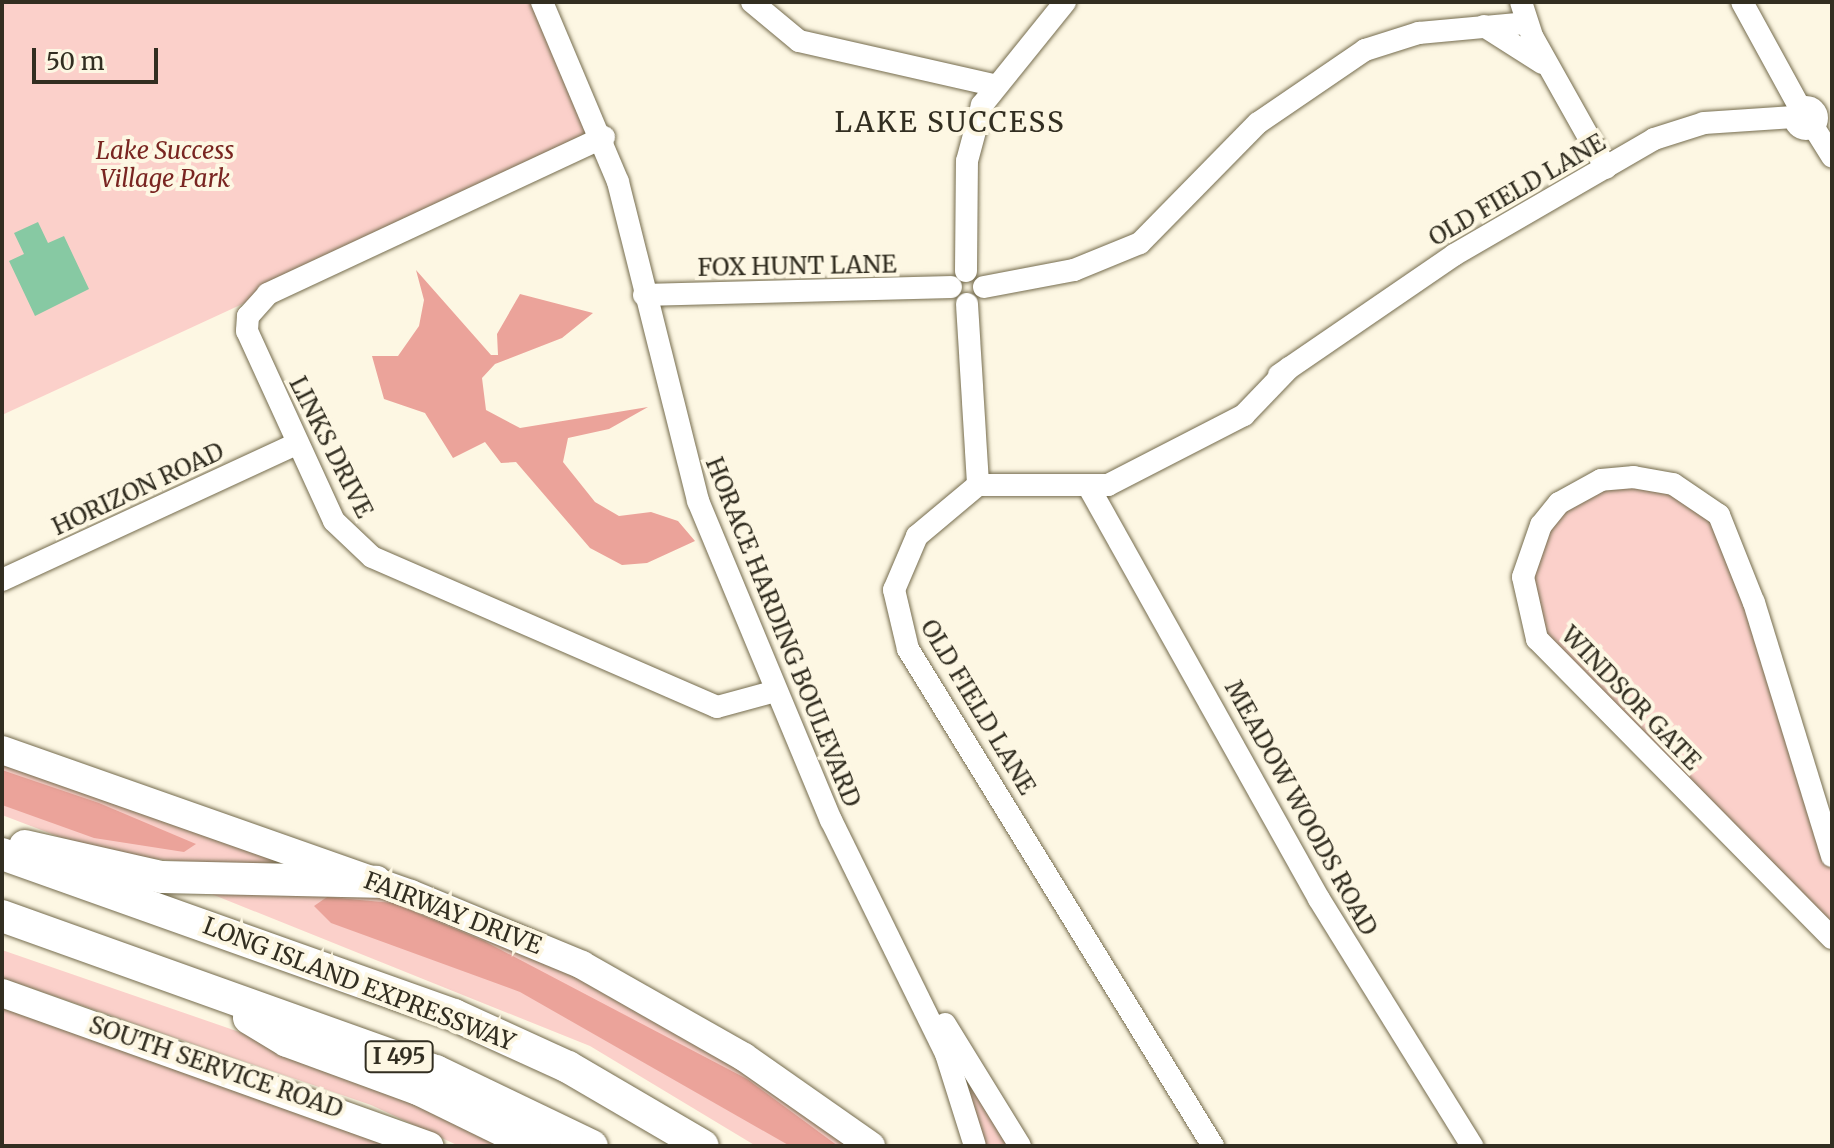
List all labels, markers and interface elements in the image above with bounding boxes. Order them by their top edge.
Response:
scale bar [36,32,162,82]
text: 50 m [46,46,105,77]
district label: LAKE SUCCESS [834,105,1066,139]
street label: OLD FIELD LANE [1424,128,1610,252]
park label: Lake Success Village Park [96,137,234,193]
street label: FOX HUNT LANE [697,250,897,282]
street label: LINKS DRIVE [283,372,379,522]
street label: HORIZON ROAD [48,437,228,541]
street label: HORACE HARDING BOULEVARD [700,453,866,811]
street label: OLD FIELD LANE [914,614,1042,800]
street label: WINDSOR GATE [1555,620,1707,776]
street label: MEADOW WOODS ROAD [1219,675,1383,941]
street label: FAIRWAY DRIVE [360,866,546,960]
street label: LONG ISLAND EXPRESSWAY [199,911,519,1057]
street label: SOUTH SERVICE ROAD [85,1010,347,1124]
road number: I 495 [363,1039,435,1075]

